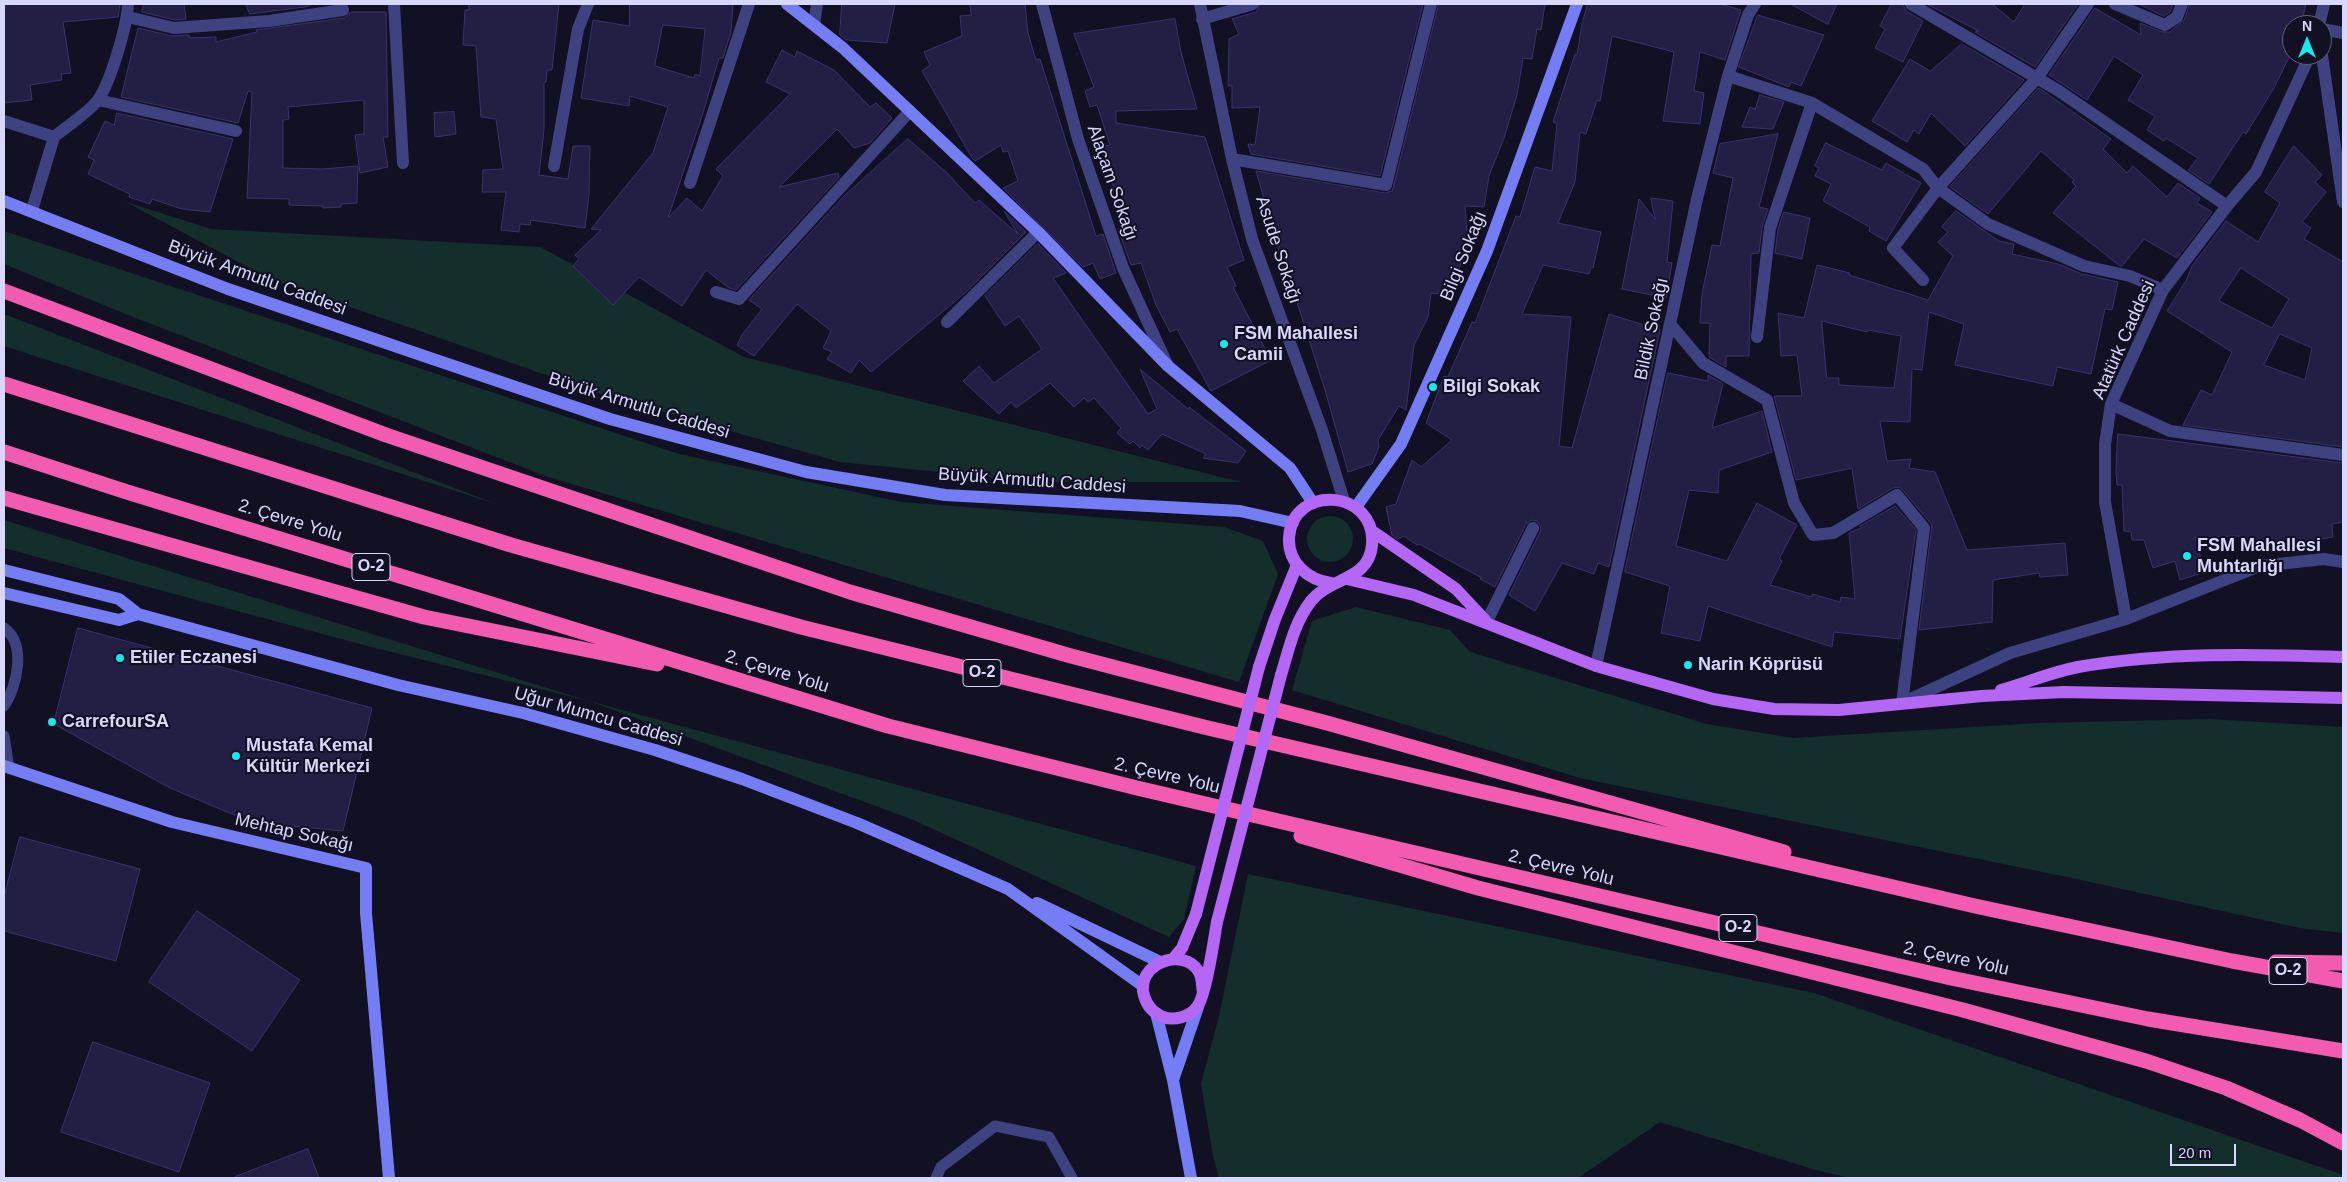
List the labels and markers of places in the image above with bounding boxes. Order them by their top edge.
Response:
place label: FSM Mahallesi Camii [1234,323,1358,366]
marker: FSM Mahallesi Camii [1218,338,1230,350]
place label: Bilgi Sokak [1443,376,1540,398]
marker: Bilgi Sokak [1427,381,1439,393]
place label: FSM Mahallesi Muhtarlığı [2197,535,2321,578]
marker: FSM Mahallesi Muhtarlığı [2181,550,2193,562]
place label: Etiler Eczanesi [130,647,257,669]
marker: Etiler Eczanesi [114,652,126,664]
place label: Narin Köprüsü [1698,654,1823,676]
marker: Narin Köprüsü [1682,659,1694,671]
place label: CarrefourSA [62,711,169,733]
marker: CarrefourSA [46,716,58,728]
place label: Mustafa Kemal Kültür Merkezi [246,735,373,778]
marker: Mustafa Kemal Kültür Merkezi [230,750,242,762]

